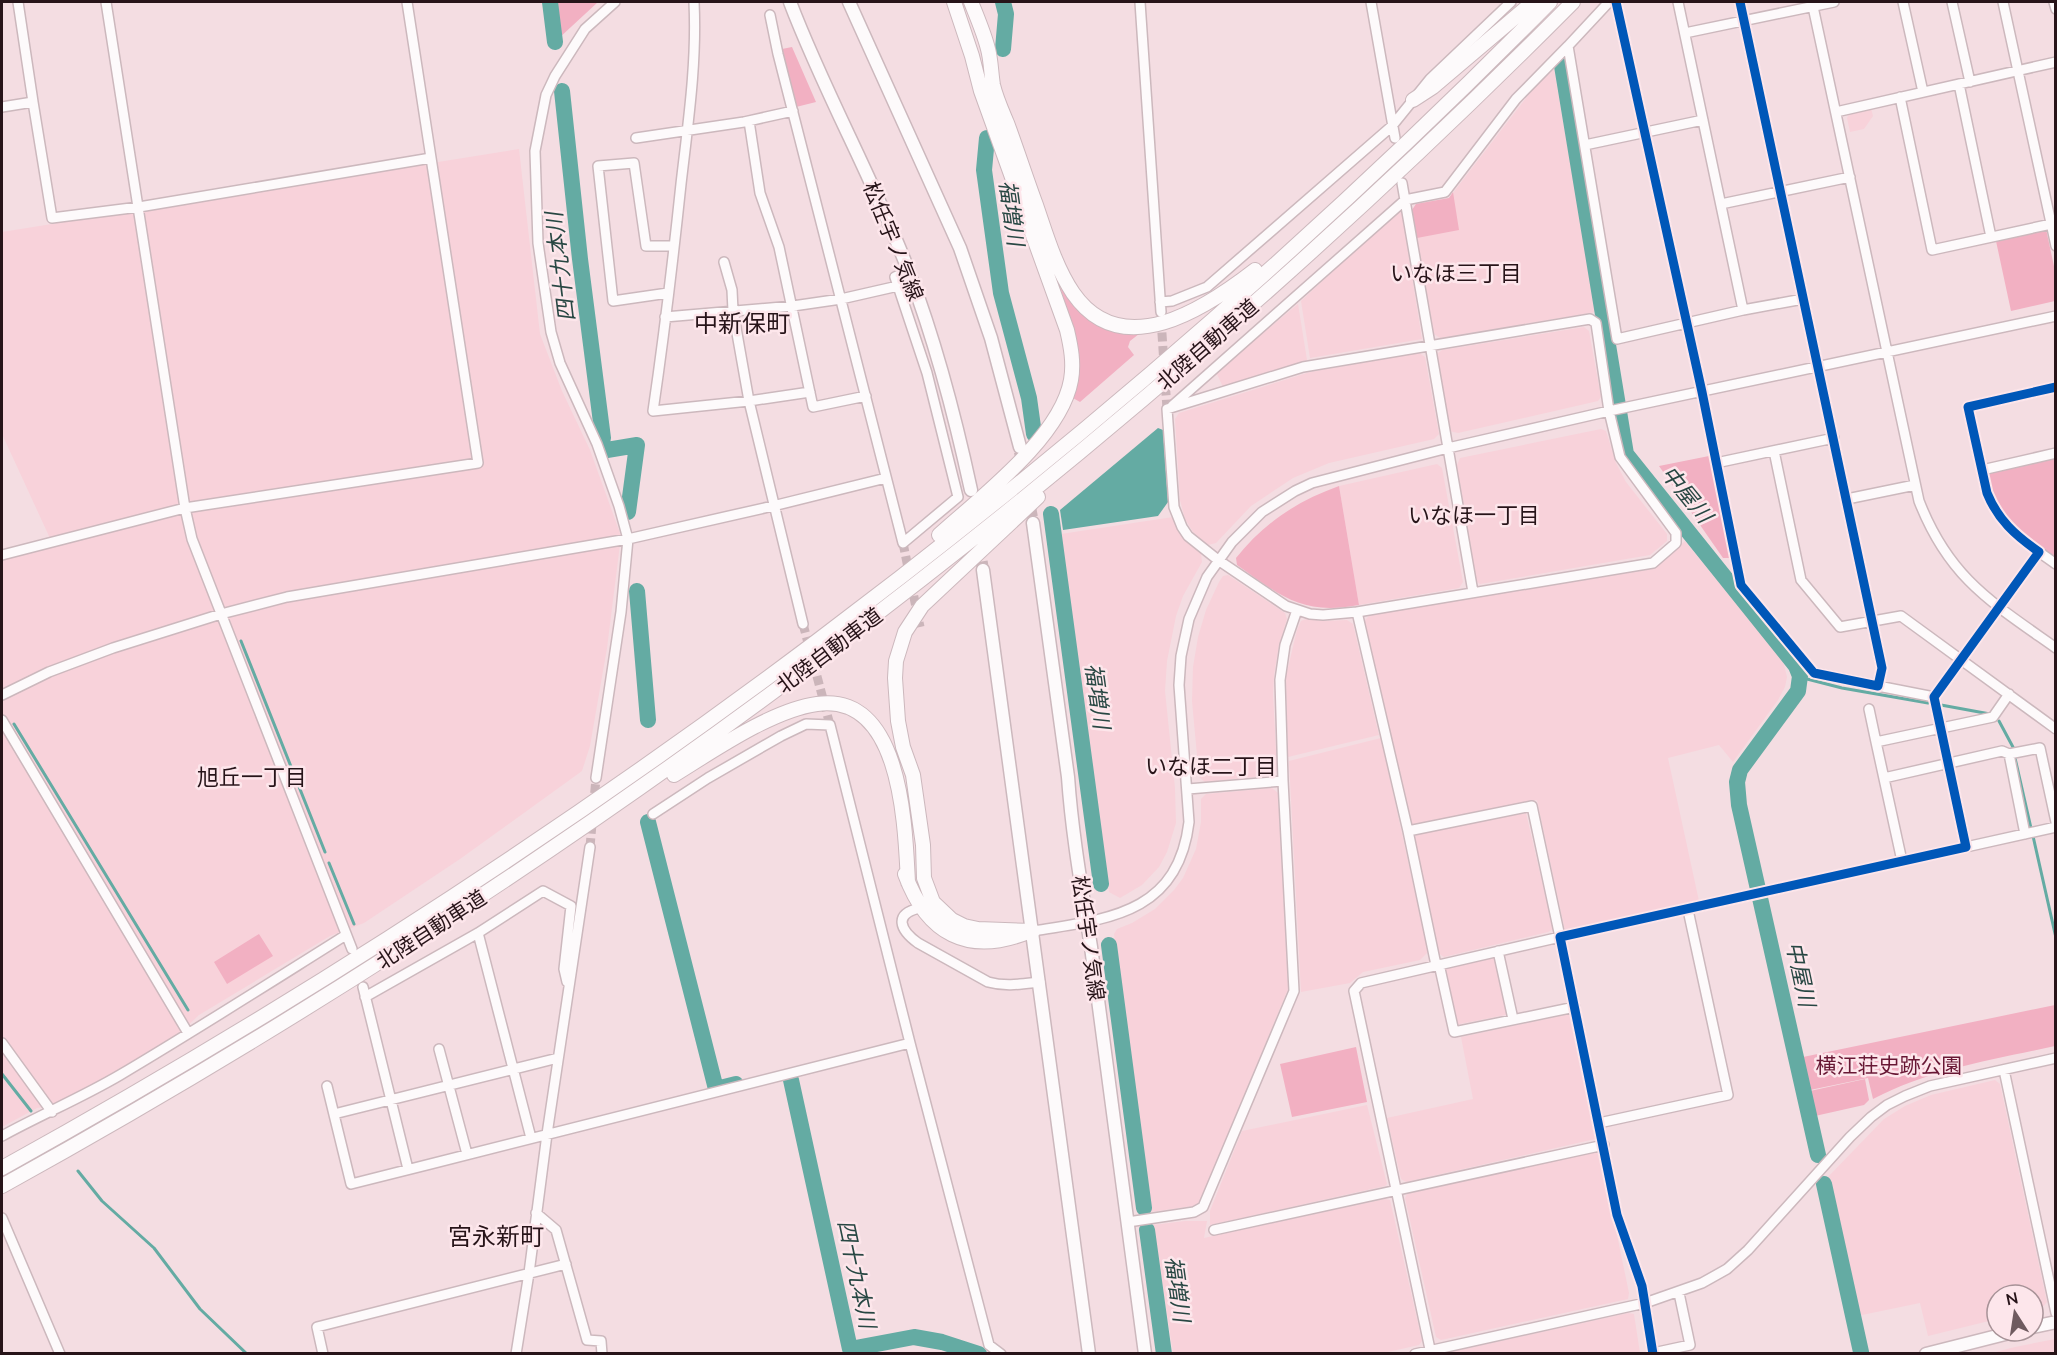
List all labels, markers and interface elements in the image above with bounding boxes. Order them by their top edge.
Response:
street label: 松任宇ノ気線 [858,178,930,304]
water label: 福増川 [994,178,1031,250]
water label: 四十九本川 [539,209,581,323]
district label: いなほ三丁目 [1390,259,1522,287]
street label: 北陸自動車道 [1151,293,1263,395]
district label: 中新保町 [694,308,790,338]
water label: 中屋川 [1655,460,1720,530]
district label: いなほ一丁目 [1408,501,1540,529]
street label: 北陸自動車道 [771,602,887,698]
water label: 福増川 [1080,661,1117,733]
district label: いなほ二丁目 [1145,752,1277,780]
district label: 旭丘一丁目 [197,763,307,791]
street label: 松任宇ノ気線 [1067,874,1111,1002]
street label: 北陸自動車道 [371,884,491,974]
water label: 中屋川 [1780,939,1822,1011]
park label: 横江荘史跡公園 [1816,1052,1963,1078]
water label: 四十九本川 [832,1217,883,1333]
district label: 宮永新町 [448,1221,544,1251]
water label: 福増川 [1160,1254,1197,1326]
north arrow [1985,1283,2045,1343]
text: N [2004,1287,2020,1309]

